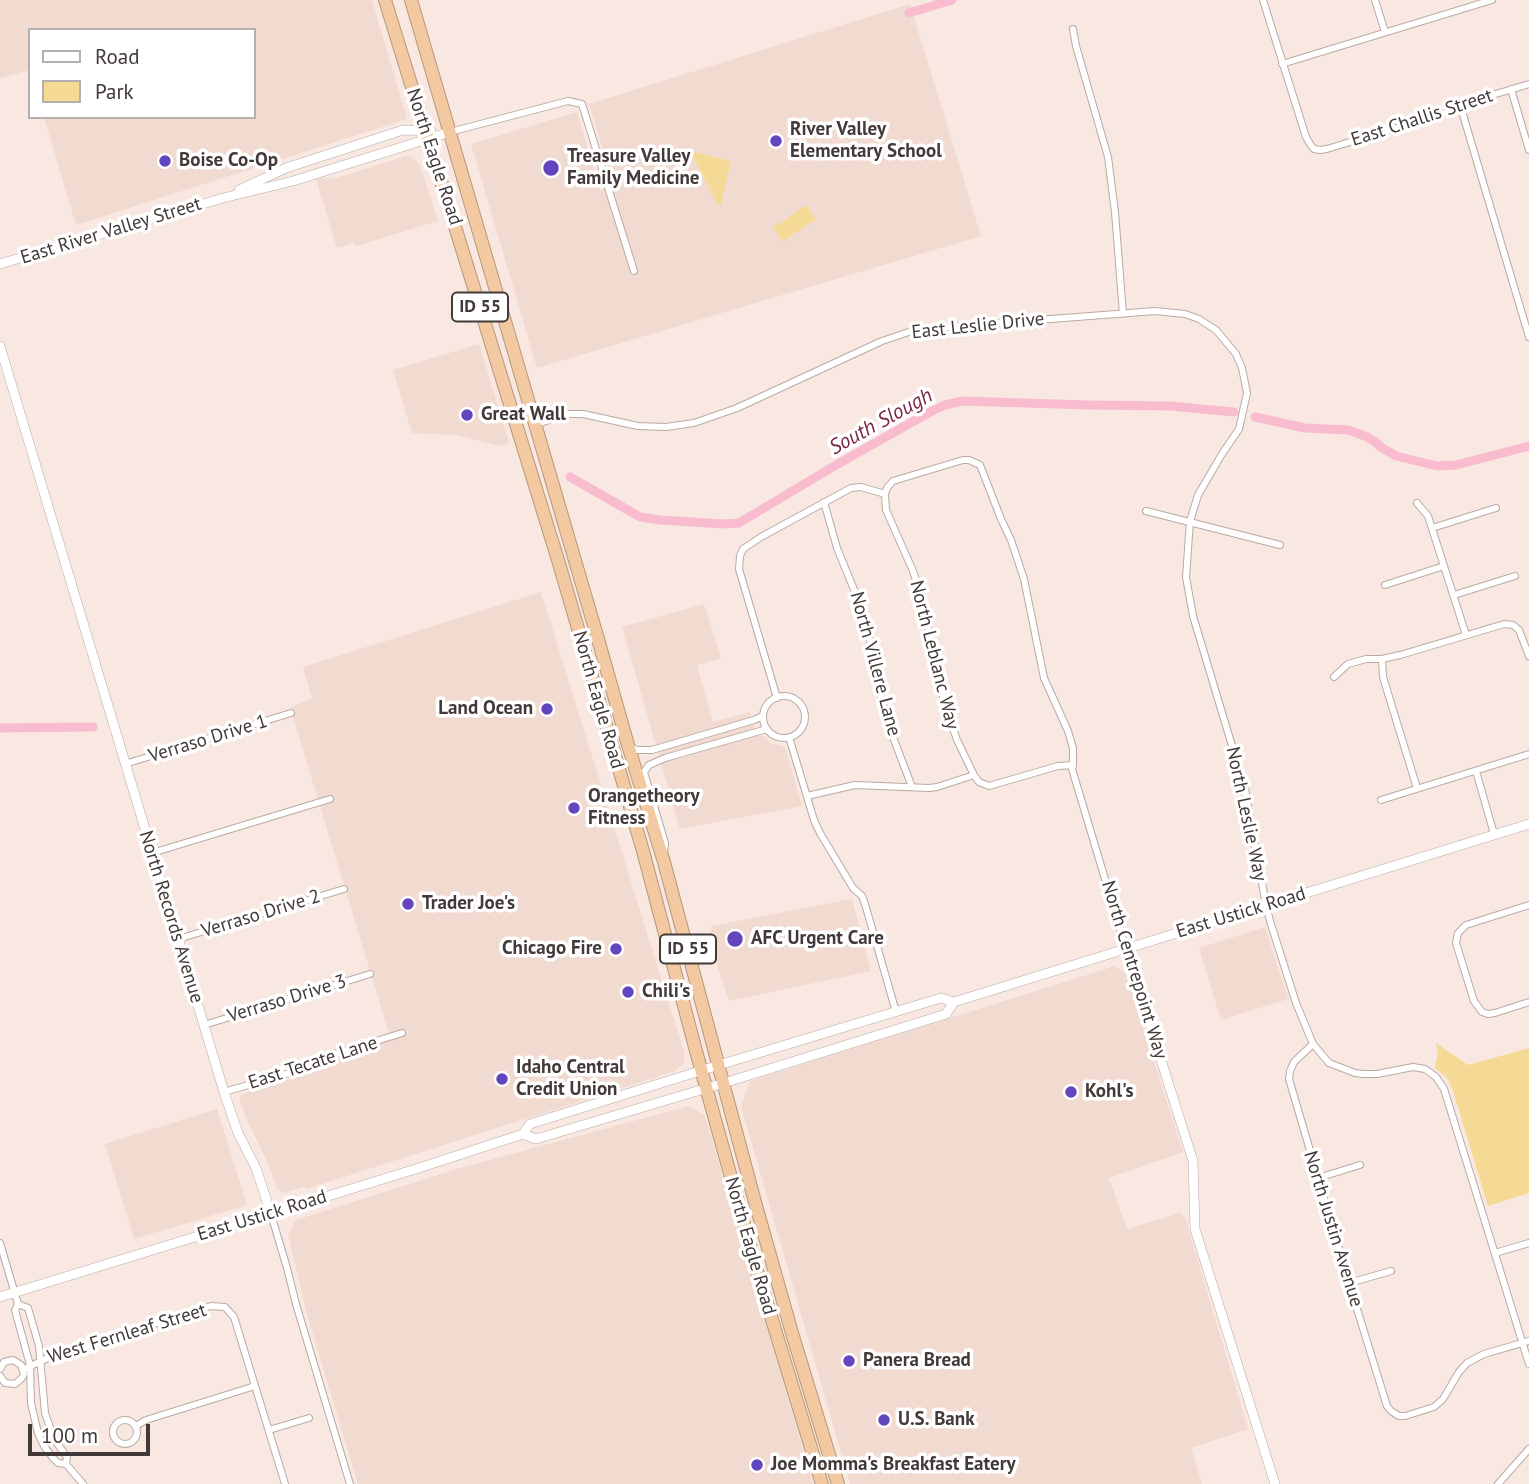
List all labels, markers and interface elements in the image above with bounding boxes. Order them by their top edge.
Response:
legend [28,28,256,119]
text: Road [95,43,139,70]
text: Park [95,78,134,105]
street label: East Challis Street [1348,84,1496,152]
street label: North Eagle Road [401,86,467,228]
place label: River Valley Elementary School [790,119,942,163]
marker: River Valley Elementary School [768,133,784,149]
place label: Treasure Valley Family Medicine [567,146,700,190]
place label: Boise Co-Op [179,150,278,172]
marker: Boise Co-Op [157,153,173,169]
marker: Treasure Valley Family Medicine [541,158,561,178]
street label: East River Valley Street [18,193,204,269]
road number: ID 55 [452,292,508,321]
street label: East Leslie Drive [910,308,1046,344]
water label: South Slough [825,383,937,461]
place label: Great Wall [481,404,566,426]
marker: Great Wall [459,407,475,423]
street label: North Leblanc Way [904,578,964,732]
street label: North Villere Lane [845,589,905,739]
street label: North Eagle Road [567,629,629,771]
place label: Land Ocean [438,698,533,720]
marker: Land Ocean [539,701,555,717]
street label: Verraso Drive 1 [146,710,270,768]
street label: North Leslie Way [1221,745,1271,883]
place label: Orangetheory Fitness [588,786,700,830]
marker: Orangetheory Fitness [566,800,582,816]
street label: North Records Avenue [134,828,208,1006]
street label: North Centrepoint Way [1096,878,1172,1062]
street label: East Ustick Road [1174,883,1308,943]
street label: Verraso Drive 2 [199,885,323,943]
place label: Trader Joe's [422,893,515,915]
marker: Trader Joe's [400,896,416,912]
place label: AFC Urgent Care [751,928,884,950]
marker: AFC Urgent Care [725,929,745,949]
road number: ID 55 [660,934,716,964]
place label: Chicago Fire [502,938,602,960]
marker: Chicago Fire [608,941,624,957]
street label: Verraso Drive 3 [225,970,349,1028]
place label: Chili's [642,981,690,1003]
marker: Chili's [620,984,636,1000]
street label: East Tecate Lane [246,1031,380,1095]
place label: Idaho Central Credit Union [516,1057,625,1101]
marker: Idaho Central Credit Union [494,1071,510,1087]
place label: Kohl's [1085,1081,1133,1103]
marker: Kohl's [1063,1084,1079,1100]
street label: North Justin Avenue [1298,1148,1368,1310]
street label: North Eagle Road [719,1175,781,1317]
street label: East Ustick Road [195,1186,329,1246]
street label: West Fernleaf Street [45,1299,209,1369]
place label: Panera Bread [863,1350,971,1372]
marker: Panera Bread [841,1353,857,1369]
place label: U.S. Bank [898,1409,974,1431]
scale bar [32,1410,154,1454]
marker: U.S. Bank [876,1412,892,1428]
text: 100 m [41,1422,98,1449]
place label: Joe Momma's Breakfast Eatery [771,1454,1015,1476]
marker: Joe Momma's Breakfast Eatery [749,1457,765,1473]

